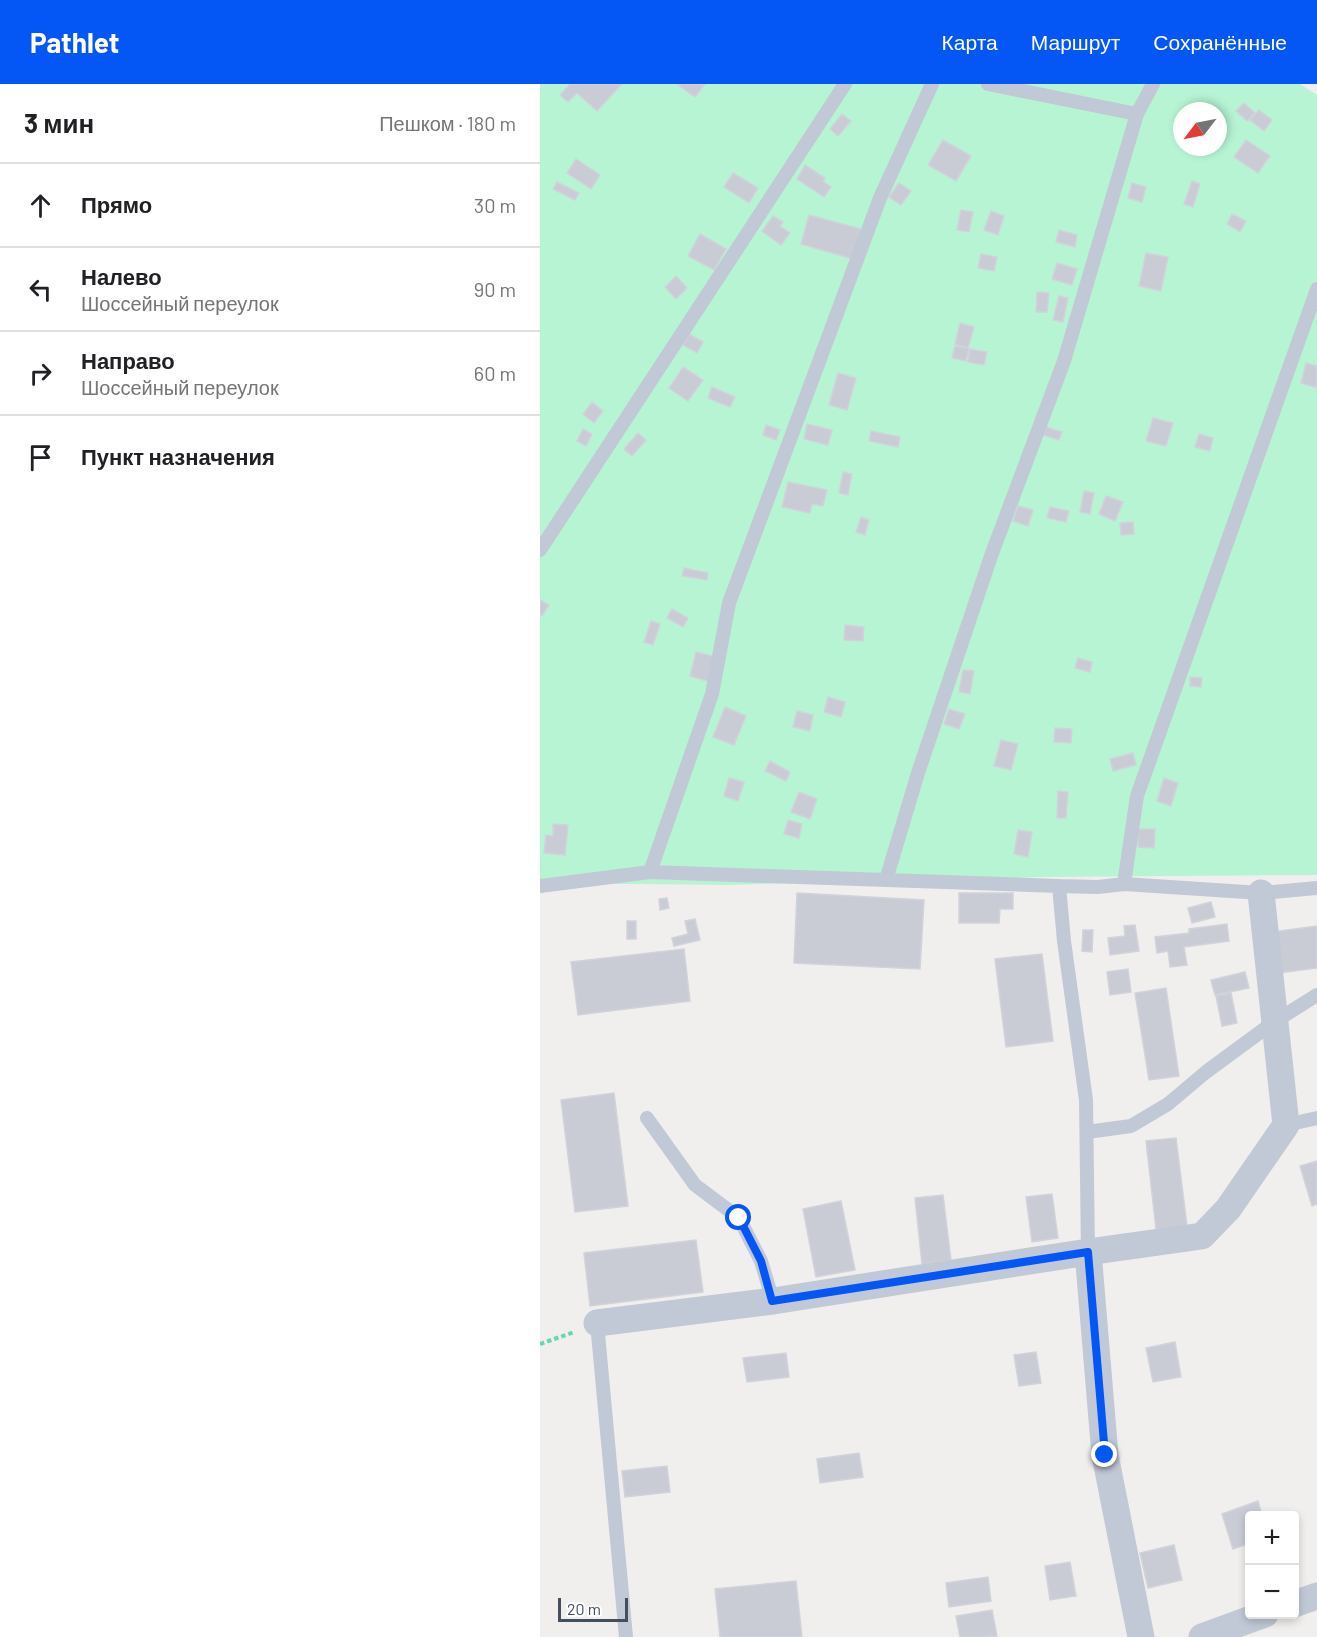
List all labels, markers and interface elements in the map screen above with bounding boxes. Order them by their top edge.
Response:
text: Pathlet [30,25,119,59]
text: Карта [942,29,998,54]
text: Маршрут [1031,29,1120,54]
text: Сохранённые [1153,29,1287,54]
north arrow [1173,102,1227,156]
text: 3 мин [24,107,94,138]
text: Пешком · 180 m [379,111,516,135]
icon: ahead [24,189,57,222]
text: Прямо [81,191,152,217]
text: 30 m [474,193,516,217]
text: Налево [81,263,162,289]
icon: left [24,273,57,306]
text: 90 m [474,277,516,301]
text: Шоссейный переулок [81,291,279,315]
text: Направо [81,347,175,373]
icon: right [24,357,57,390]
text: 60 m [474,361,516,385]
text: Шоссейный переулок [81,375,279,399]
icon: arrive [24,441,57,474]
text: Пункт назначения [81,443,275,469]
route start [725,1204,751,1230]
route end [1091,1441,1117,1467]
map controls [1245,1511,1299,1619]
button: + [1245,1511,1299,1565]
button: − [1245,1565,1299,1619]
scale bar [558,1595,628,1622]
text: 20 m [567,1599,601,1618]

